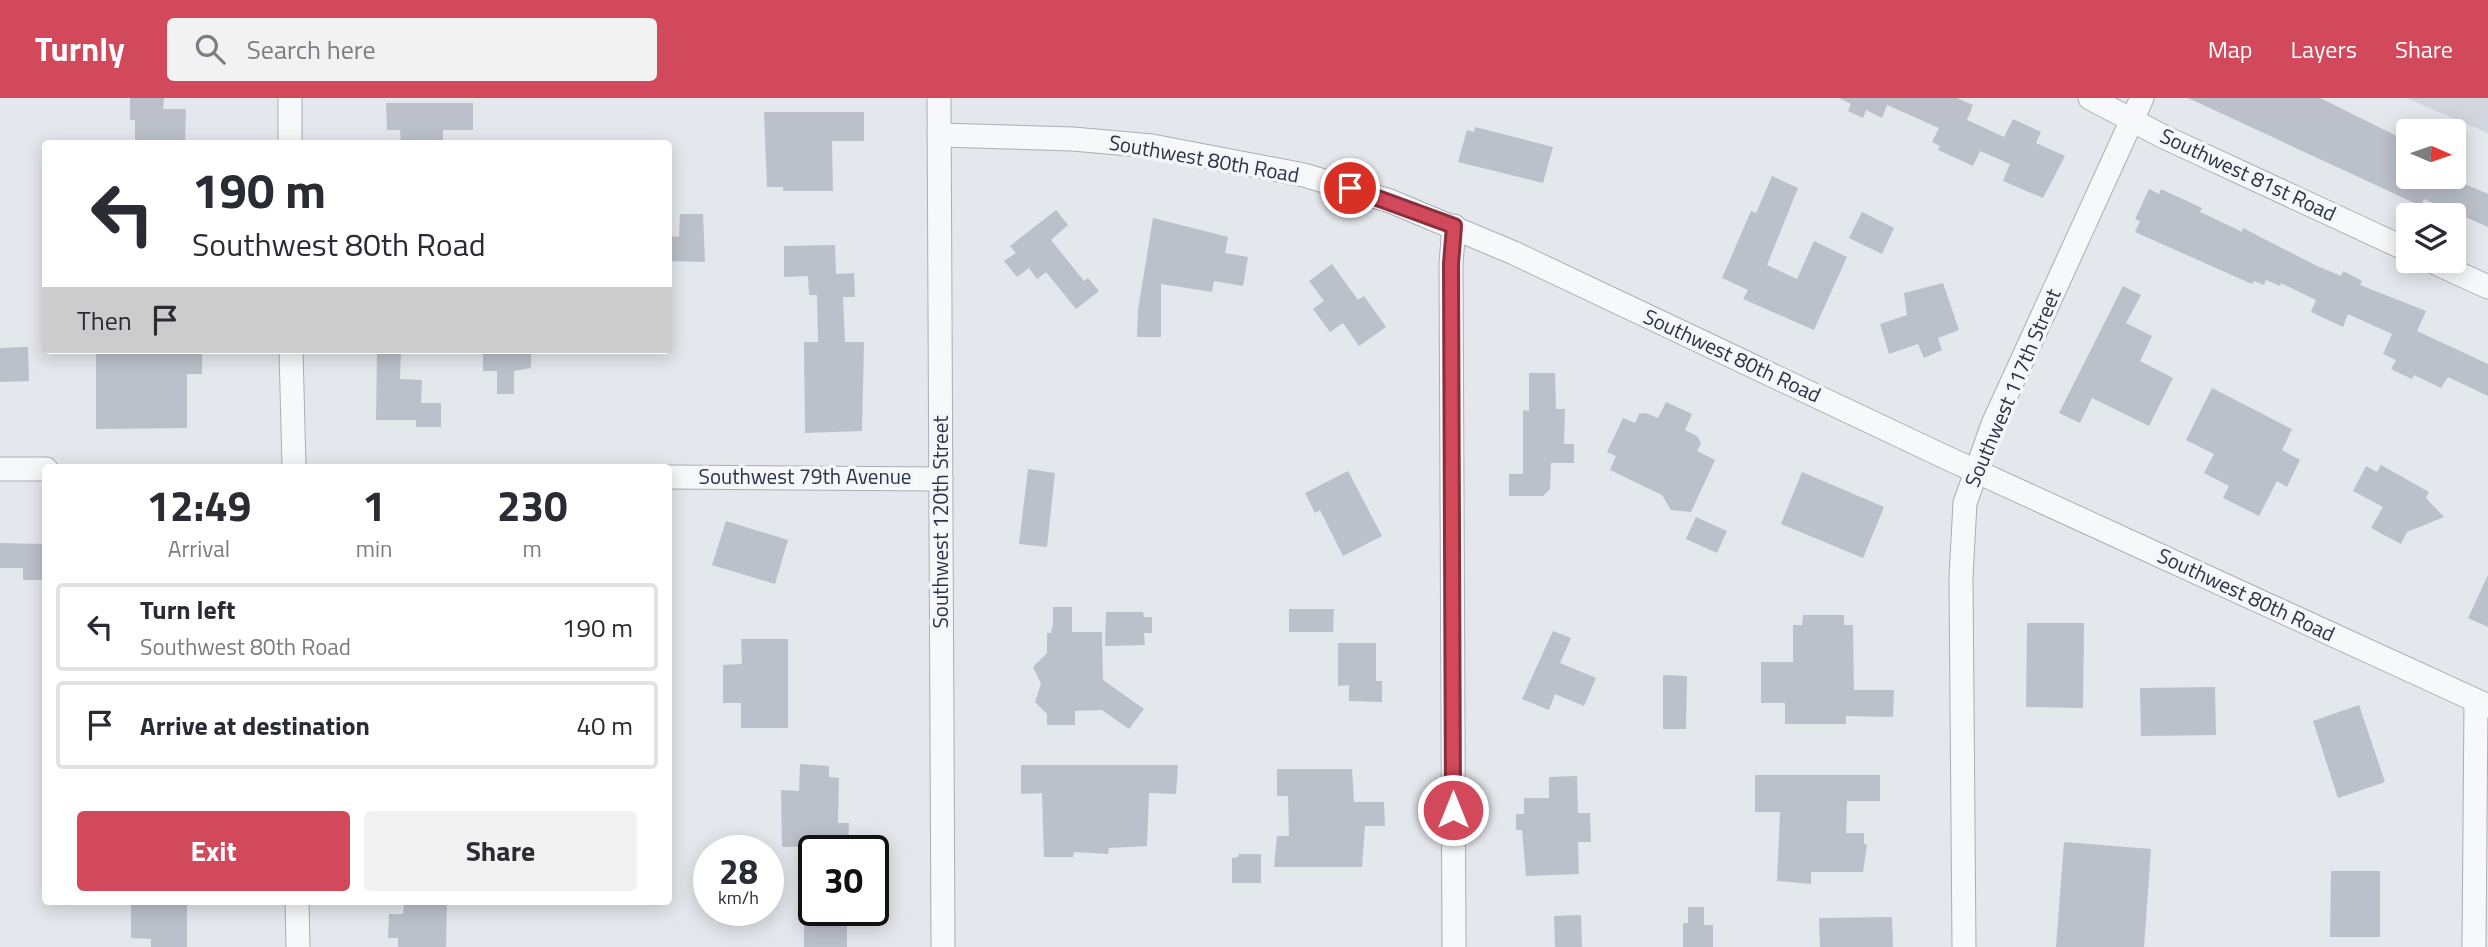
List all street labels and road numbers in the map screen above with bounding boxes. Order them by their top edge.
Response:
street label: Southwest 81st Road [2155,119,2342,229]
street label: Southwest 80th Road [1107,126,1302,191]
street label: Southwest 117th Street [1956,283,2069,492]
street label: Southwest 80th Road [1638,300,1827,410]
street label: Southwest 120th Street [924,415,956,629]
street label: Southwest 79th Avenue [699,460,911,492]
street label: Southwest 80th Road [2152,539,2341,649]

